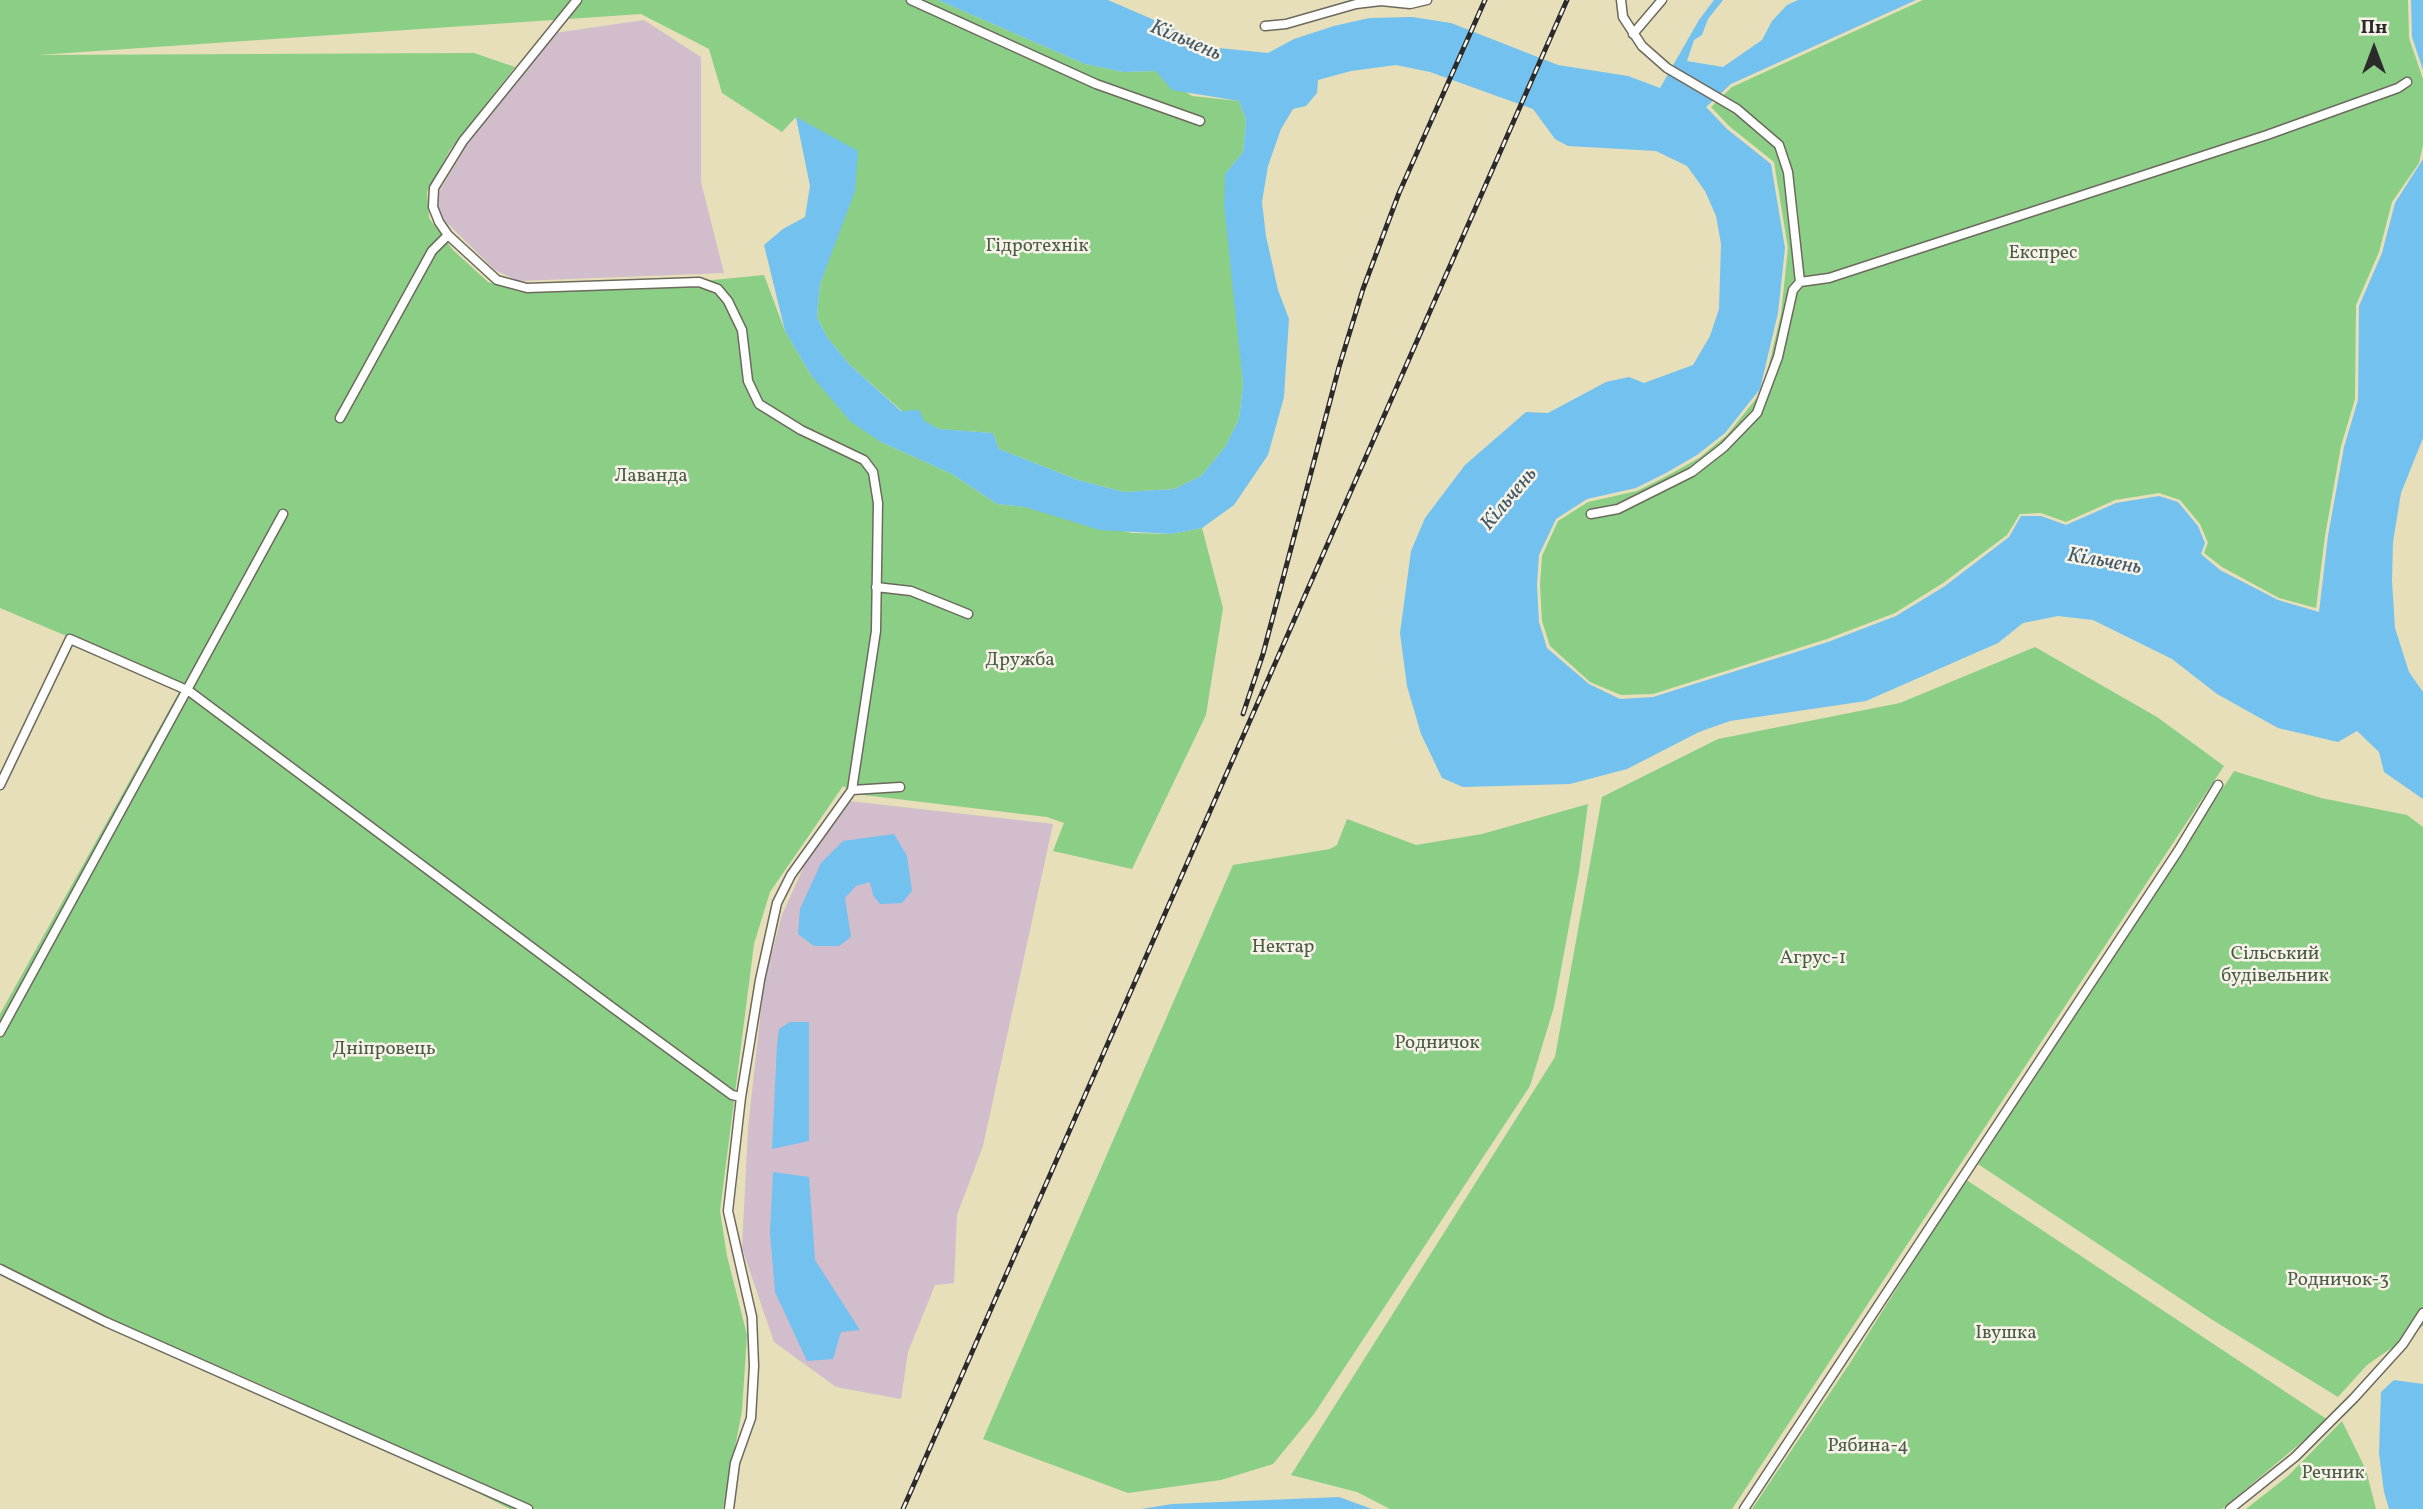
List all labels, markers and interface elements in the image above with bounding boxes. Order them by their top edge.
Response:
north arrow [2339,14,2409,84]
text: Пн [2361,15,2387,41]
water label: Кільчень [1146,16,1224,68]
park label: Гідротехнік [985,237,1089,259]
park label: Експрес [2008,244,2078,266]
water label: Кільчень [1476,463,1544,537]
park label: Лаванда [614,467,688,489]
water label: Кільчень [2065,544,2143,582]
park label: Дружба [985,651,1055,673]
park label: Нектар [1252,938,1314,960]
park label: Сільський будівельник [2221,945,2329,989]
park label: Агрус-1 [1780,949,1846,971]
park label: Родничок [1394,1034,1480,1056]
park label: Дніпровець [332,1040,436,1062]
park label: Родничок-3 [2287,1271,2389,1293]
park label: Івушка [1975,1324,2037,1346]
park label: Рябина-4 [1828,1437,1908,1459]
park label: Речник [2301,1464,2365,1486]

